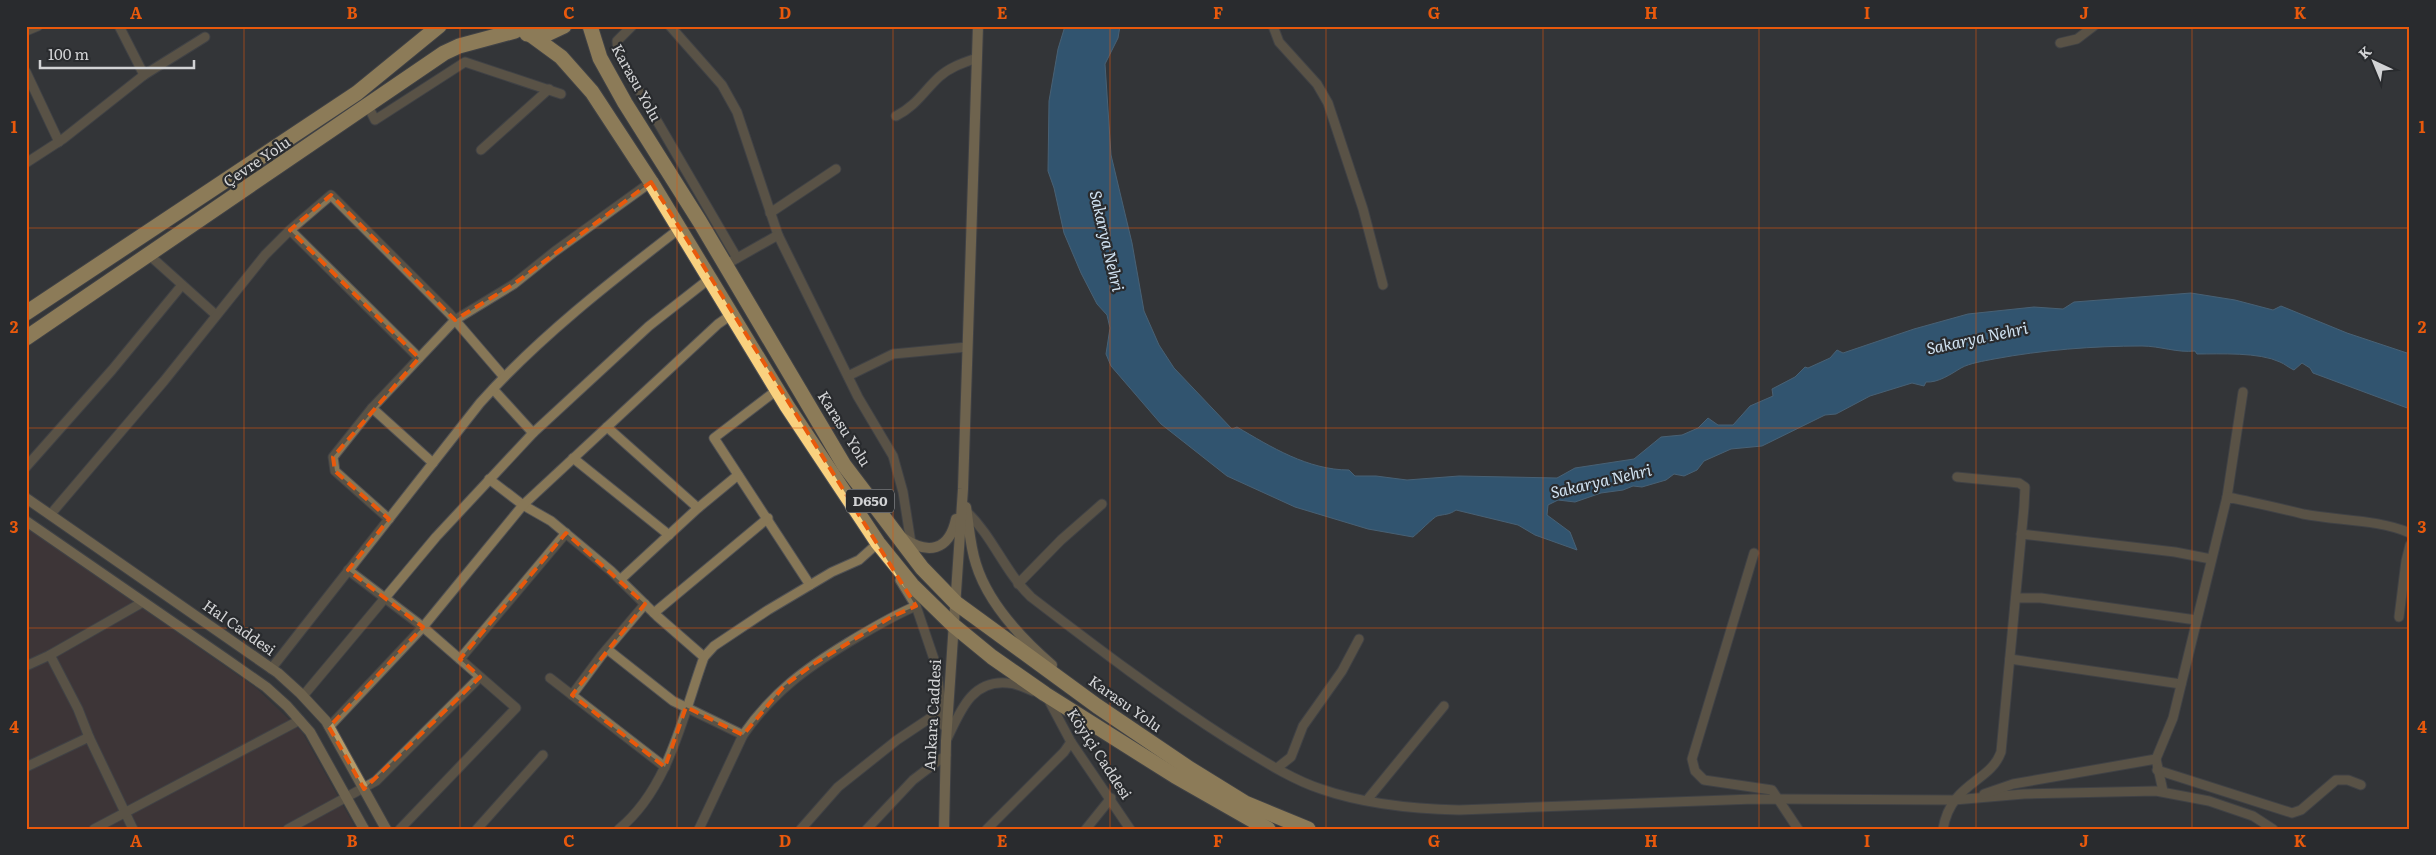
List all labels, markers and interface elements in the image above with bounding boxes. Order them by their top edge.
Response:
text: A [130,0,142,24]
text: B [346,0,358,24]
text: C [563,0,575,24]
text: D [779,0,791,24]
text: E [997,0,1008,24]
text: F [1213,0,1223,24]
text: G [1428,0,1440,24]
text: H [1644,0,1658,24]
text: I [1864,0,1870,24]
text: J [2079,0,2089,24]
text: K [2294,0,2307,24]
scale bar [40,38,194,70]
north arrow [2348,38,2398,88]
street label: Karasu Yolu [607,39,668,126]
text: K [2353,41,2375,63]
text: 100 m [48,42,89,65]
text: 1 [11,114,18,138]
text: 1 [2419,114,2426,138]
street label: Çevre Yolu [218,129,295,192]
water label: Sakarya Nehri [1085,188,1131,294]
text: 2 [10,314,19,338]
text: 2 [2418,314,2427,338]
water label: Sakarya Nehri [1924,315,2030,359]
street label: Karasu Yolu [813,386,878,471]
water label: Sakarya Nehri [1548,457,1654,503]
road number: D650 [846,490,894,512]
text: 3 [10,514,19,538]
text: 3 [2418,514,2427,538]
street label: Hal Caddesi [199,593,281,660]
street label: Ankara Caddesi [917,659,946,771]
street label: Karasu Yolu [1084,669,1168,737]
street label: Köyiçi Caddesi [1062,703,1138,803]
text: 4 [9,714,19,738]
text: 4 [2417,714,2427,738]
text: A [130,828,142,852]
text: B [346,828,358,852]
text: C [563,828,575,852]
text: D [779,828,791,852]
text: E [997,828,1008,852]
text: F [1213,828,1223,852]
text: G [1428,828,1440,852]
text: H [1644,828,1658,852]
text: I [1864,828,1870,852]
text: J [2079,828,2089,852]
text: K [2294,828,2307,852]

